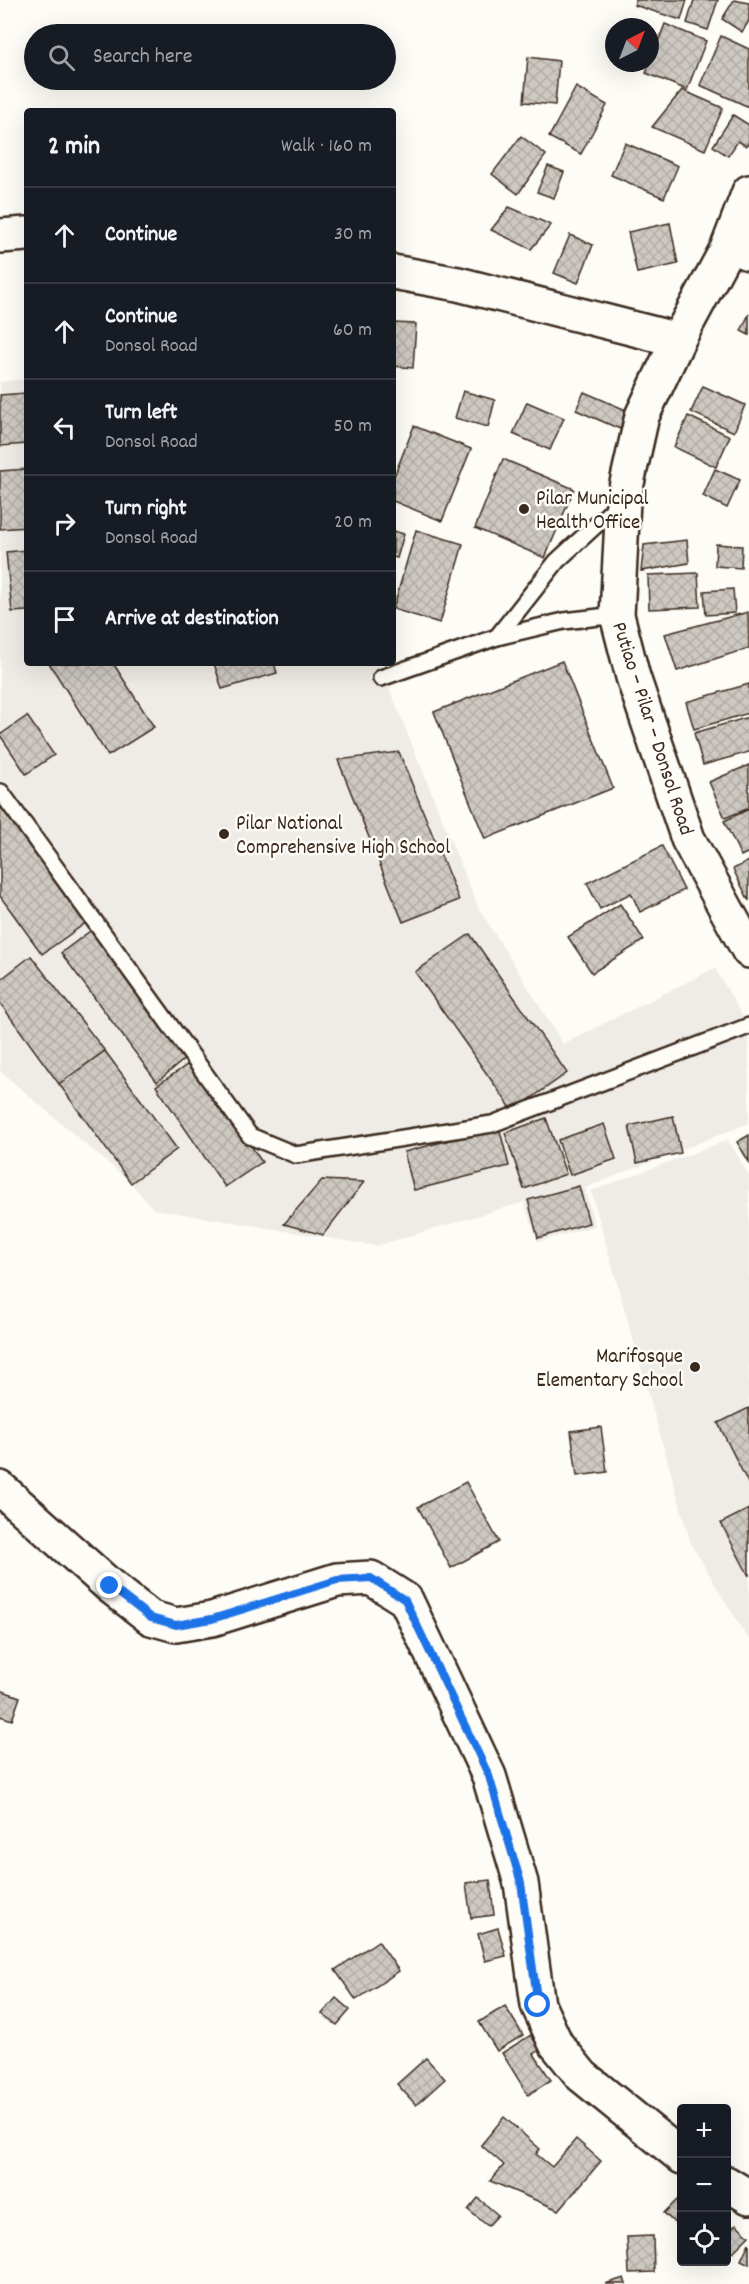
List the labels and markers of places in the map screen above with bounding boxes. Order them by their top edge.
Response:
place label: Pilar Municipal Health Office [536,485,649,539]
marker: Pilar Municipal Health Office [517,502,531,516]
place label: Pilar National Comprehensive High School [236,810,450,864]
marker: Pilar National Comprehensive High School [217,827,231,841]
place label: Marifosque Elementary School [536,1343,683,1397]
marker: Marifosque Elementary School [688,1360,702,1374]

